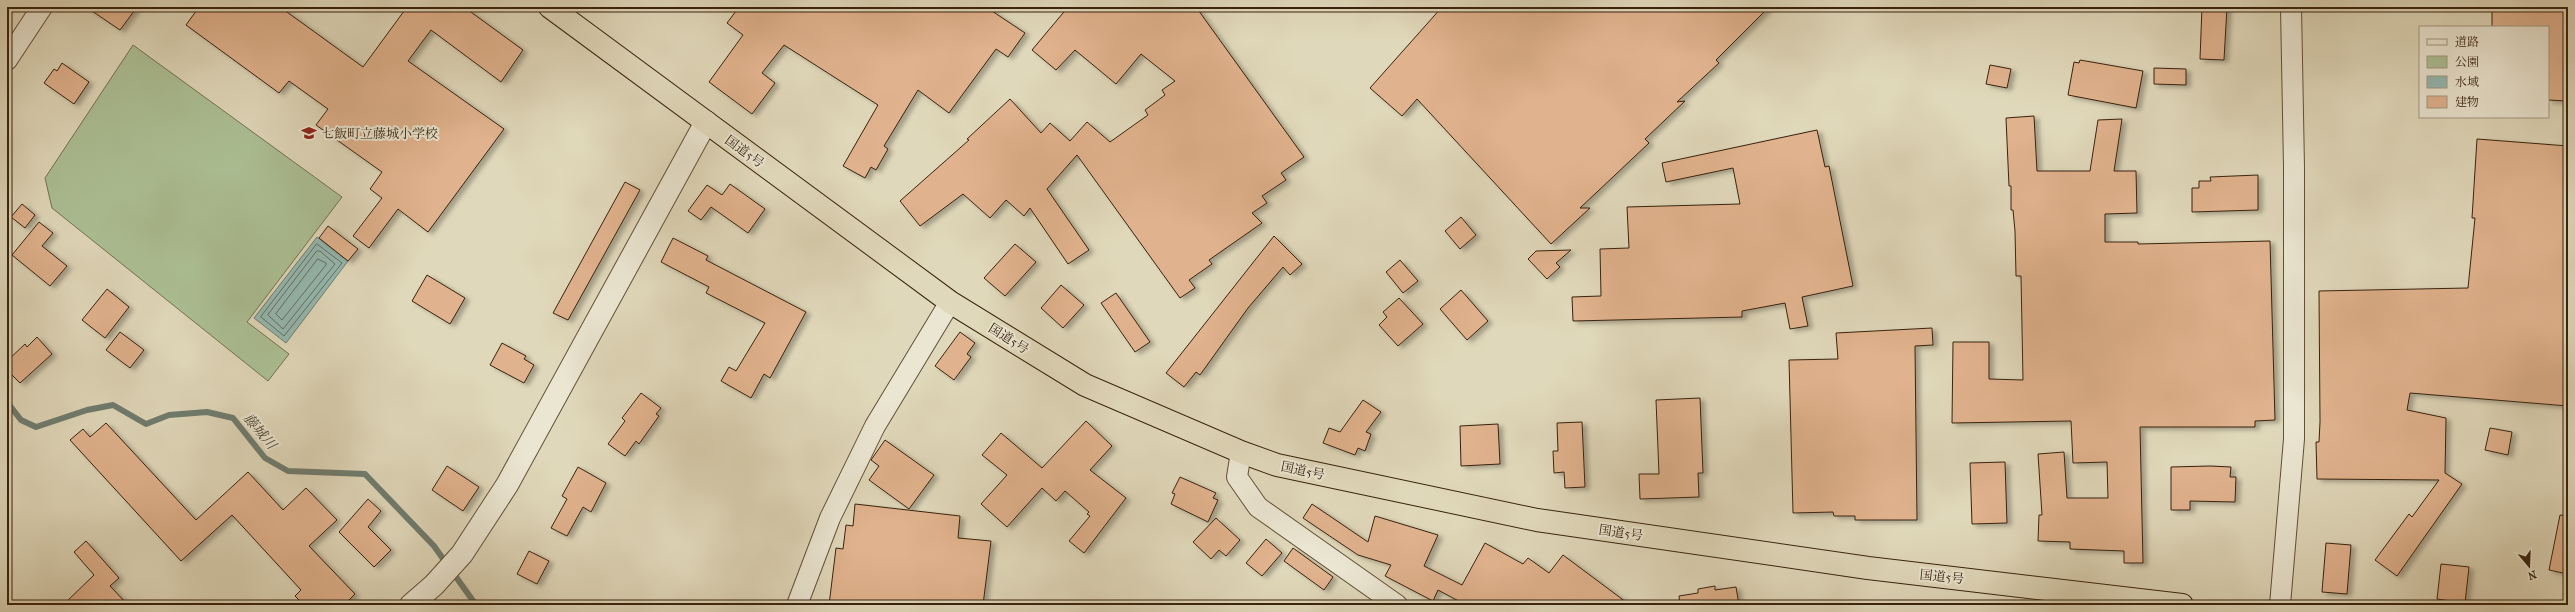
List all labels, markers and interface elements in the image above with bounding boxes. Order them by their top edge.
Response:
legend [2419,26,2549,118]
text: 道路 [2455,35,2479,49]
text: 公園 [2455,55,2479,69]
text: 水域 [2455,75,2479,89]
text: 建物 [2455,95,2479,109]
school or university icon: 七飯町立藤城小学校 [300,124,318,142]
place label: 七飯町立藤城小学校 [321,126,438,141]
street label: 国道5号 [722,132,767,171]
street label: 国道5号 [986,320,1032,357]
water label: 藤城川 [240,410,281,454]
street label: 国道5号 [1280,459,1326,482]
street label: 国道5号 [1598,522,1644,543]
north arrow [2509,546,2549,586]
street label: 国道5号 [1919,567,1965,586]
text: N [2525,567,2538,583]

